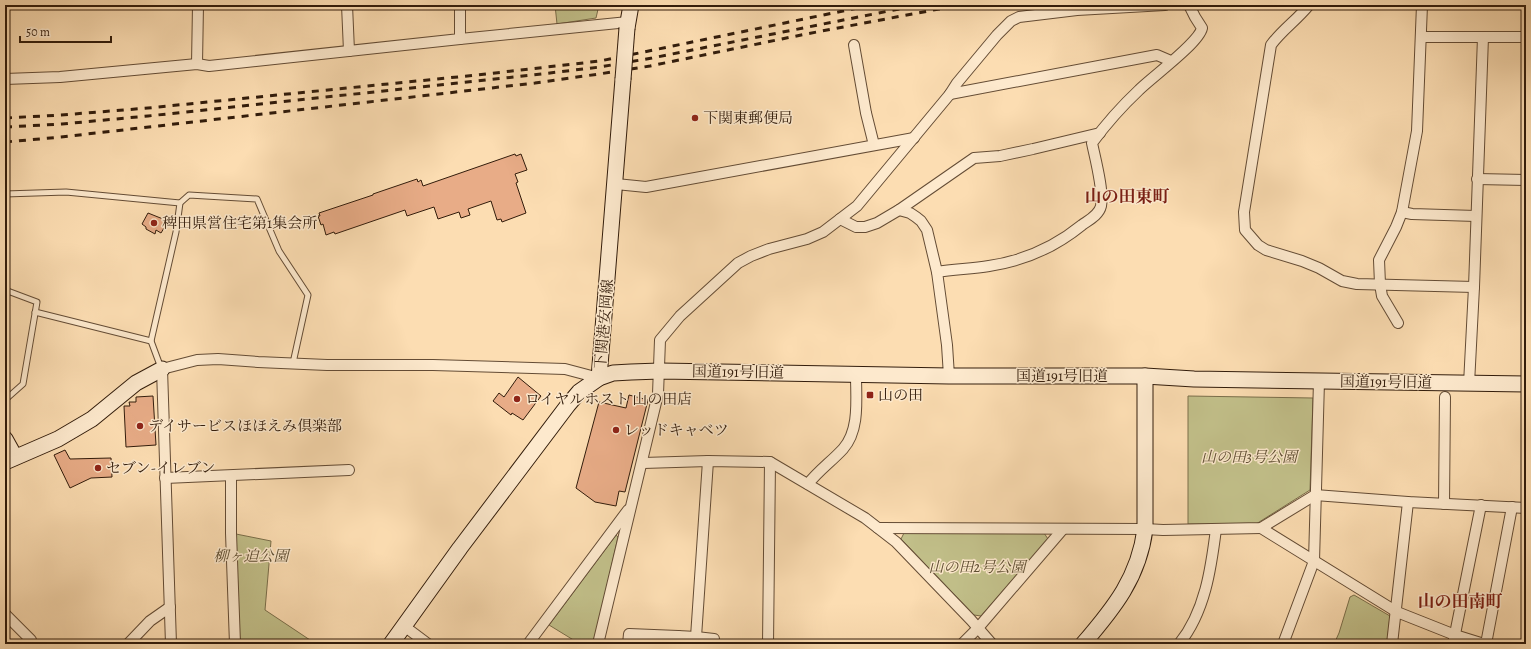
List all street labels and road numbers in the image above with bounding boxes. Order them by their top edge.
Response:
street label: 下関港安岡線 [590,278,618,370]
street label: 国道191号旧道 [692,361,784,383]
street label: 国道191号旧道 [1016,366,1108,386]
street label: 国道191号旧道 [1340,371,1432,393]

